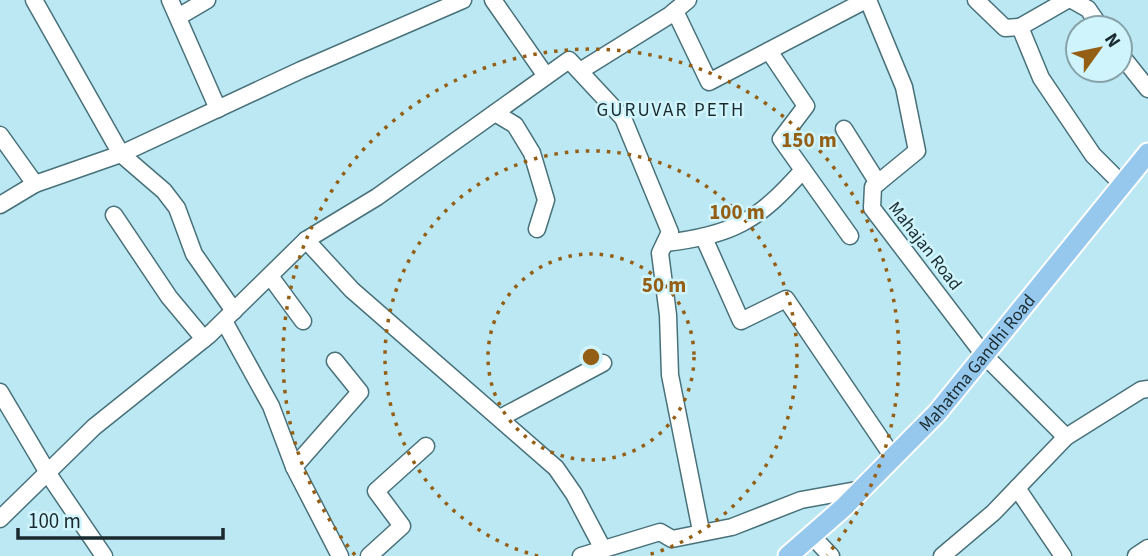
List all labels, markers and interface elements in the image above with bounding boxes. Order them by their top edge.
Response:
north arrow [1064,14,1134,84]
text: N [1097,28,1127,53]
district label: GURUVAR PETH [597,97,745,124]
text: 150 m [781,125,837,155]
street label: Mahajan Road [882,196,968,296]
text: 100 m [709,197,765,227]
text: 50 m [642,270,686,300]
street label: Mahatma Gandhi Road [913,289,1041,437]
centre of rings [579,345,603,369]
scale bar [18,496,222,540]
text: 100 m [28,506,81,536]

